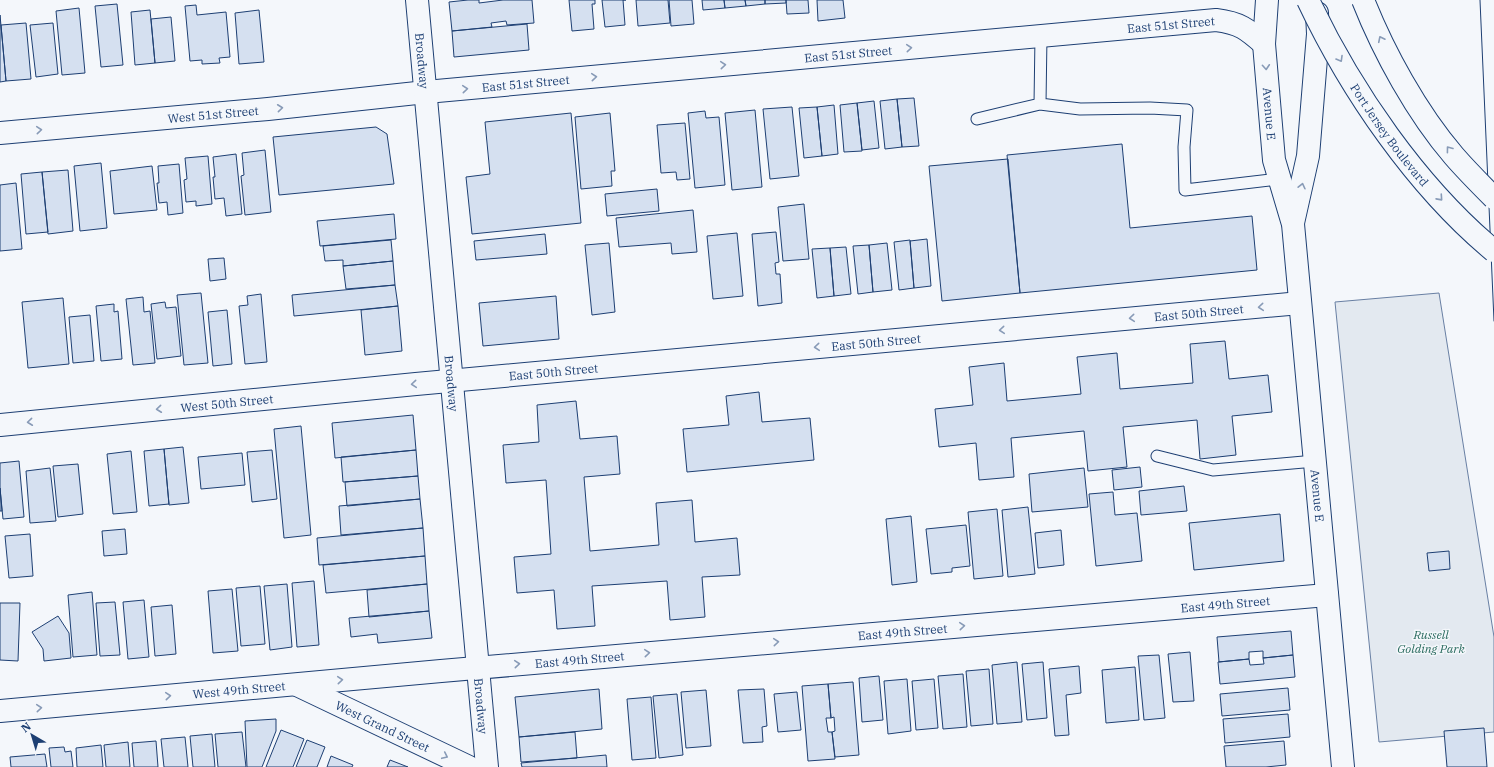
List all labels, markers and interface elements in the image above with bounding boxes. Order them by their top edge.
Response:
street label: East 51st Street [1126,13,1215,36]
street label: Broadway [413,32,433,90]
one-way arrow [1378,35,1385,43]
street label: East 51st Street [804,42,893,65]
one-way arrow [906,44,912,53]
one-way arrow [1335,55,1342,62]
one-way arrow [720,61,726,70]
one-way arrow [1261,64,1270,70]
street label: East 51st Street [481,71,570,94]
one-way arrow [591,73,597,82]
street label: Port Jersey Boulevard [1348,81,1432,189]
one-way arrow [461,85,468,94]
street label: Avenue E [1260,87,1280,141]
street label: West 51st Street [167,102,259,125]
one-way arrow [277,103,283,112]
one-way arrow [36,125,42,134]
one-way arrow [1446,146,1453,153]
one-way arrow [1297,183,1305,189]
one-way arrow [1435,194,1442,201]
street label: East 50th Street [1153,301,1244,324]
one-way arrow [1258,302,1264,311]
one-way arrow [1129,314,1135,323]
one-way arrow [999,326,1005,335]
street label: East 50th Street [831,330,921,353]
one-way arrow [814,343,820,352]
street label: Broadway [442,355,462,413]
street label: East 50th Street [508,360,599,383]
one-way arrow [411,379,417,388]
street label: West 50th Street [180,391,274,415]
one-way arrow [156,404,162,413]
one-way arrow [27,417,33,426]
street label: Avenue E [1308,469,1328,522]
street label: East 49th Street [1180,592,1271,615]
street label: East 49th Street [857,620,948,643]
one-way arrow [959,622,965,631]
park label: Russell Golding Park [1397,627,1465,656]
one-way arrow [773,638,779,647]
street label: East 49th Street [534,648,625,670]
one-way arrow [644,649,650,658]
one-way arrow [514,660,520,669]
one-way arrow [337,676,343,685]
street label: Broadway [471,677,492,735]
street label: West 49th Street [192,678,286,701]
one-way arrow [165,692,171,701]
street label: West Grand Street [333,697,432,755]
one-way arrow [36,704,42,713]
north arrow [12,715,52,755]
text: N [18,719,34,735]
one-way arrow [441,751,448,759]

